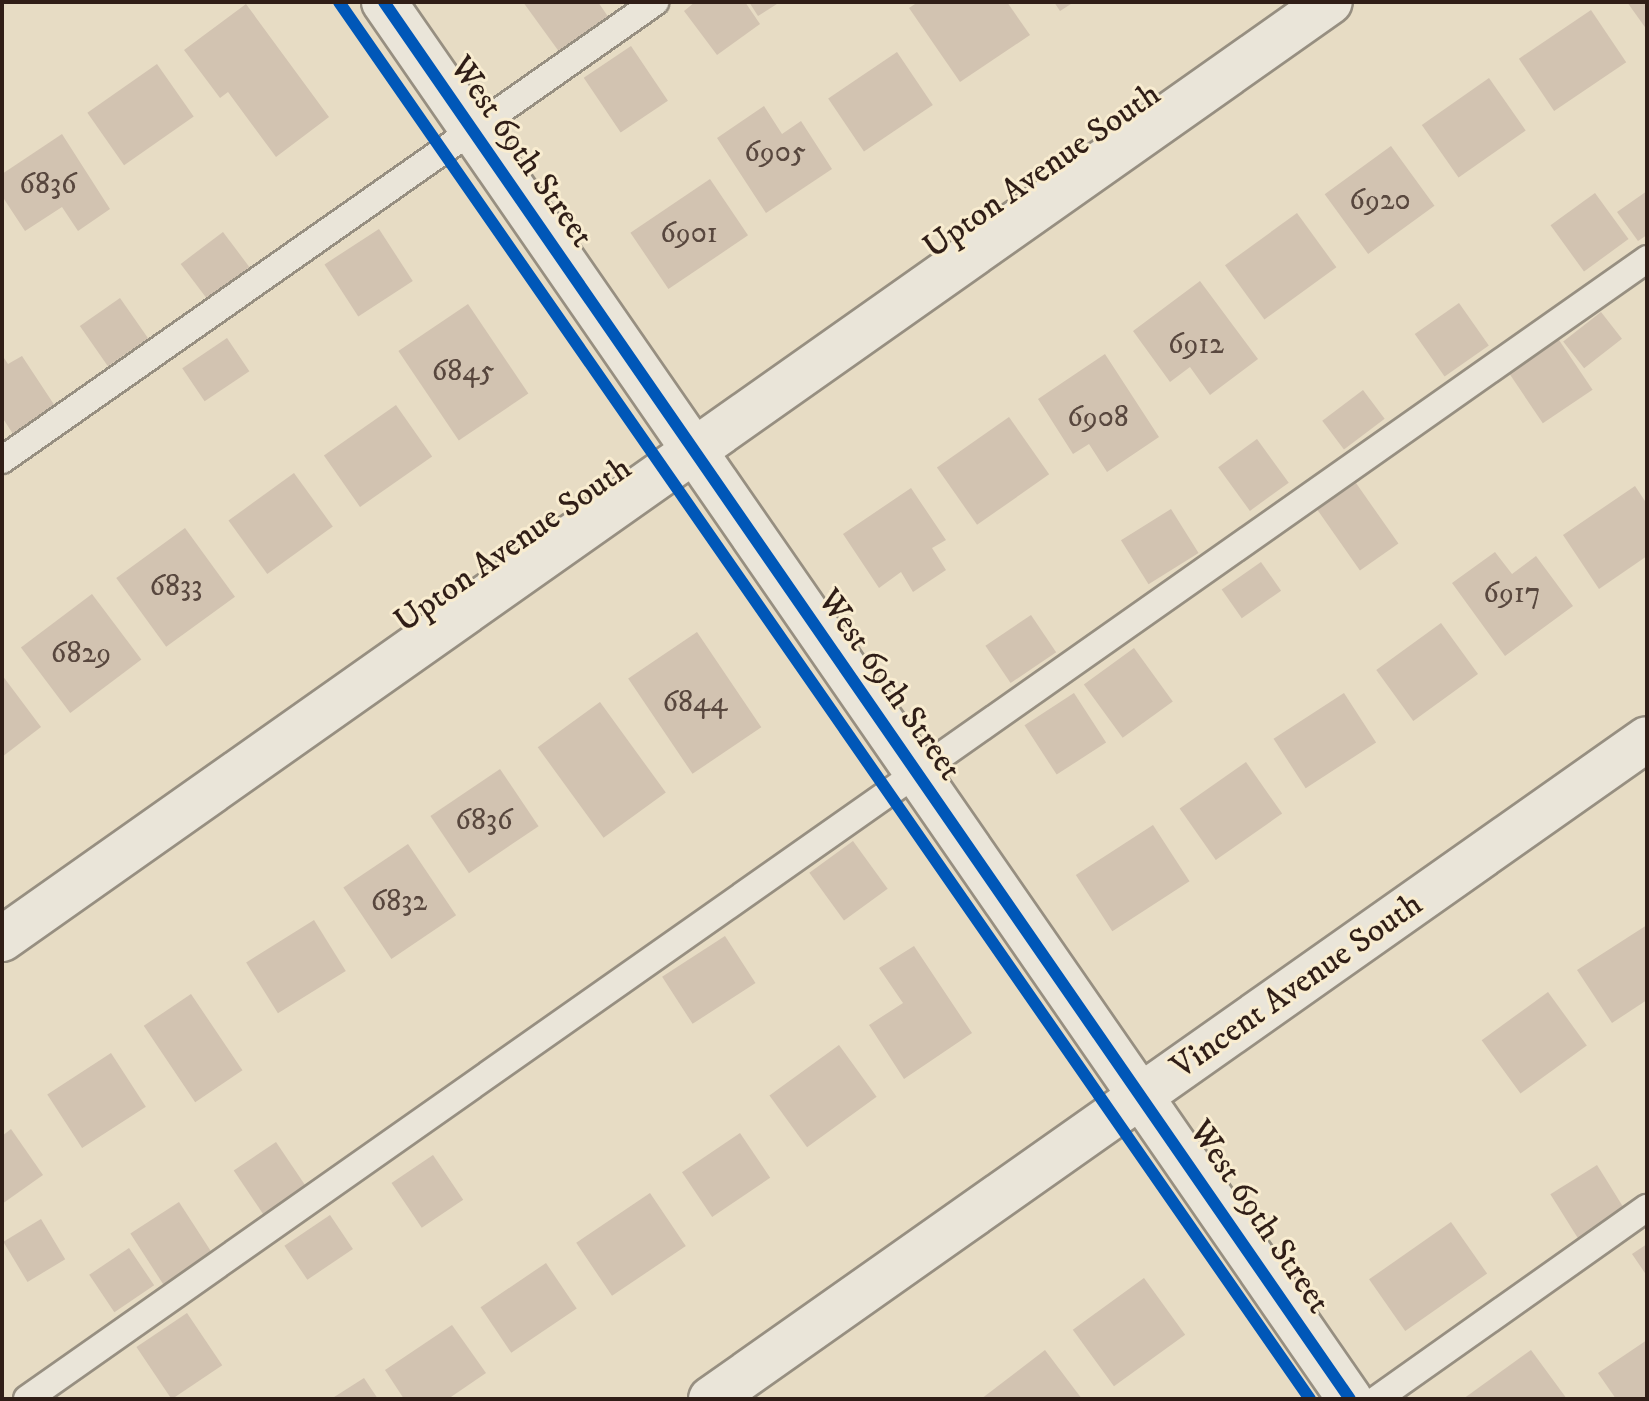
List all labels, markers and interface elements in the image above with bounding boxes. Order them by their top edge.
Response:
street label: West 69th Street [440,48,602,256]
street label: Upton Avenue South [916,74,1168,268]
house number: 6905 [744,135,806,171]
house number: 6836 [19,167,77,203]
house number: 6920 [1349,183,1411,219]
house number: 6901 [660,216,718,252]
house number: 6912 [1168,327,1224,363]
house number: 6845 [432,354,494,390]
house number: 6908 [1067,400,1129,436]
street label: Upton Avenue South [387,448,639,642]
house number: 6833 [149,569,203,605]
house number: 6917 [1483,576,1541,612]
street label: West 69th Street [808,581,970,789]
house number: 6829 [51,636,111,672]
house number: 6844 [662,685,728,721]
house number: 6836 [455,803,513,839]
house number: 6832 [371,884,427,920]
street label: Vincent Avenue South [1164,884,1430,1088]
street label: West 69th Street [1179,1113,1339,1321]

